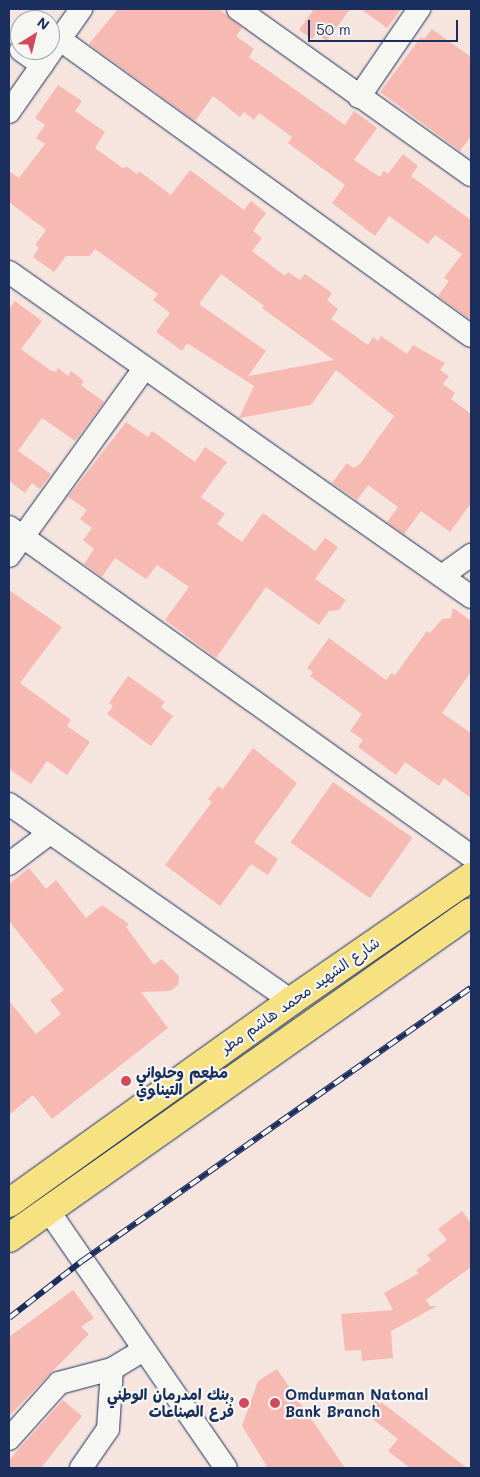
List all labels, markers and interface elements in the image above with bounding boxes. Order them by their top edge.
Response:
north arrow [10,10,60,60]
scale bar [310,10,460,42]
text: N [34,12,53,34]
text: 50 m [316,19,351,39]
street label: شارع الشهيد محمد هاشم مطر [217,933,383,1057]
place label: مطعم وحلواني التيناوي [136,1063,228,1098]
marker: مطعم وحلواني التيناوي [120,1075,132,1087]
place label: بنك امدرمان الوطني, فرع الصناعات [107,1385,234,1420]
place label: Omdurman Natonal Bank Branch [285,1385,428,1420]
marker: بنك امدرمان الوطني, فرع الصناعات [238,1397,250,1409]
marker: Omdurman Natonal Bank Branch [269,1397,281,1409]

